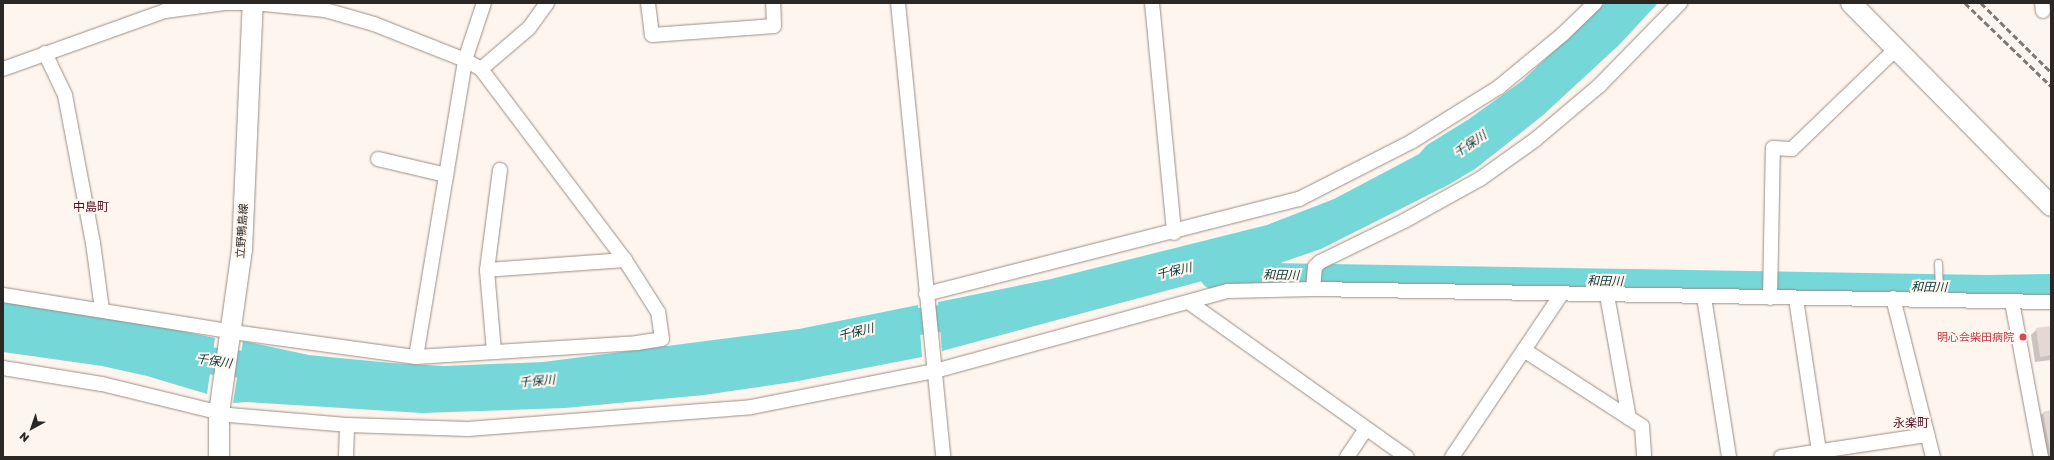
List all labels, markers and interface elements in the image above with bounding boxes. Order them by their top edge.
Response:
water label: 千保川 [1451,128,1489,160]
district label: 中島町 [73,200,109,214]
street label: 立野鴨島線 [233,203,251,259]
water label: 千保川 [1155,260,1193,282]
water label: 和田川 [1263,267,1299,283]
water label: 和田川 [1587,273,1623,289]
water label: 和田川 [1911,279,1947,295]
water label: 千保川 [837,321,875,343]
place label: 明心会柴田病院 [1937,330,2014,344]
marker: 明心会柴田病院 [2017,331,2029,343]
water label: 千保川 [195,351,233,371]
water label: 千保川 [518,372,556,390]
north arrow [12,408,52,448]
district label: 永楽町 [1893,416,1929,430]
text: N [17,430,31,445]

